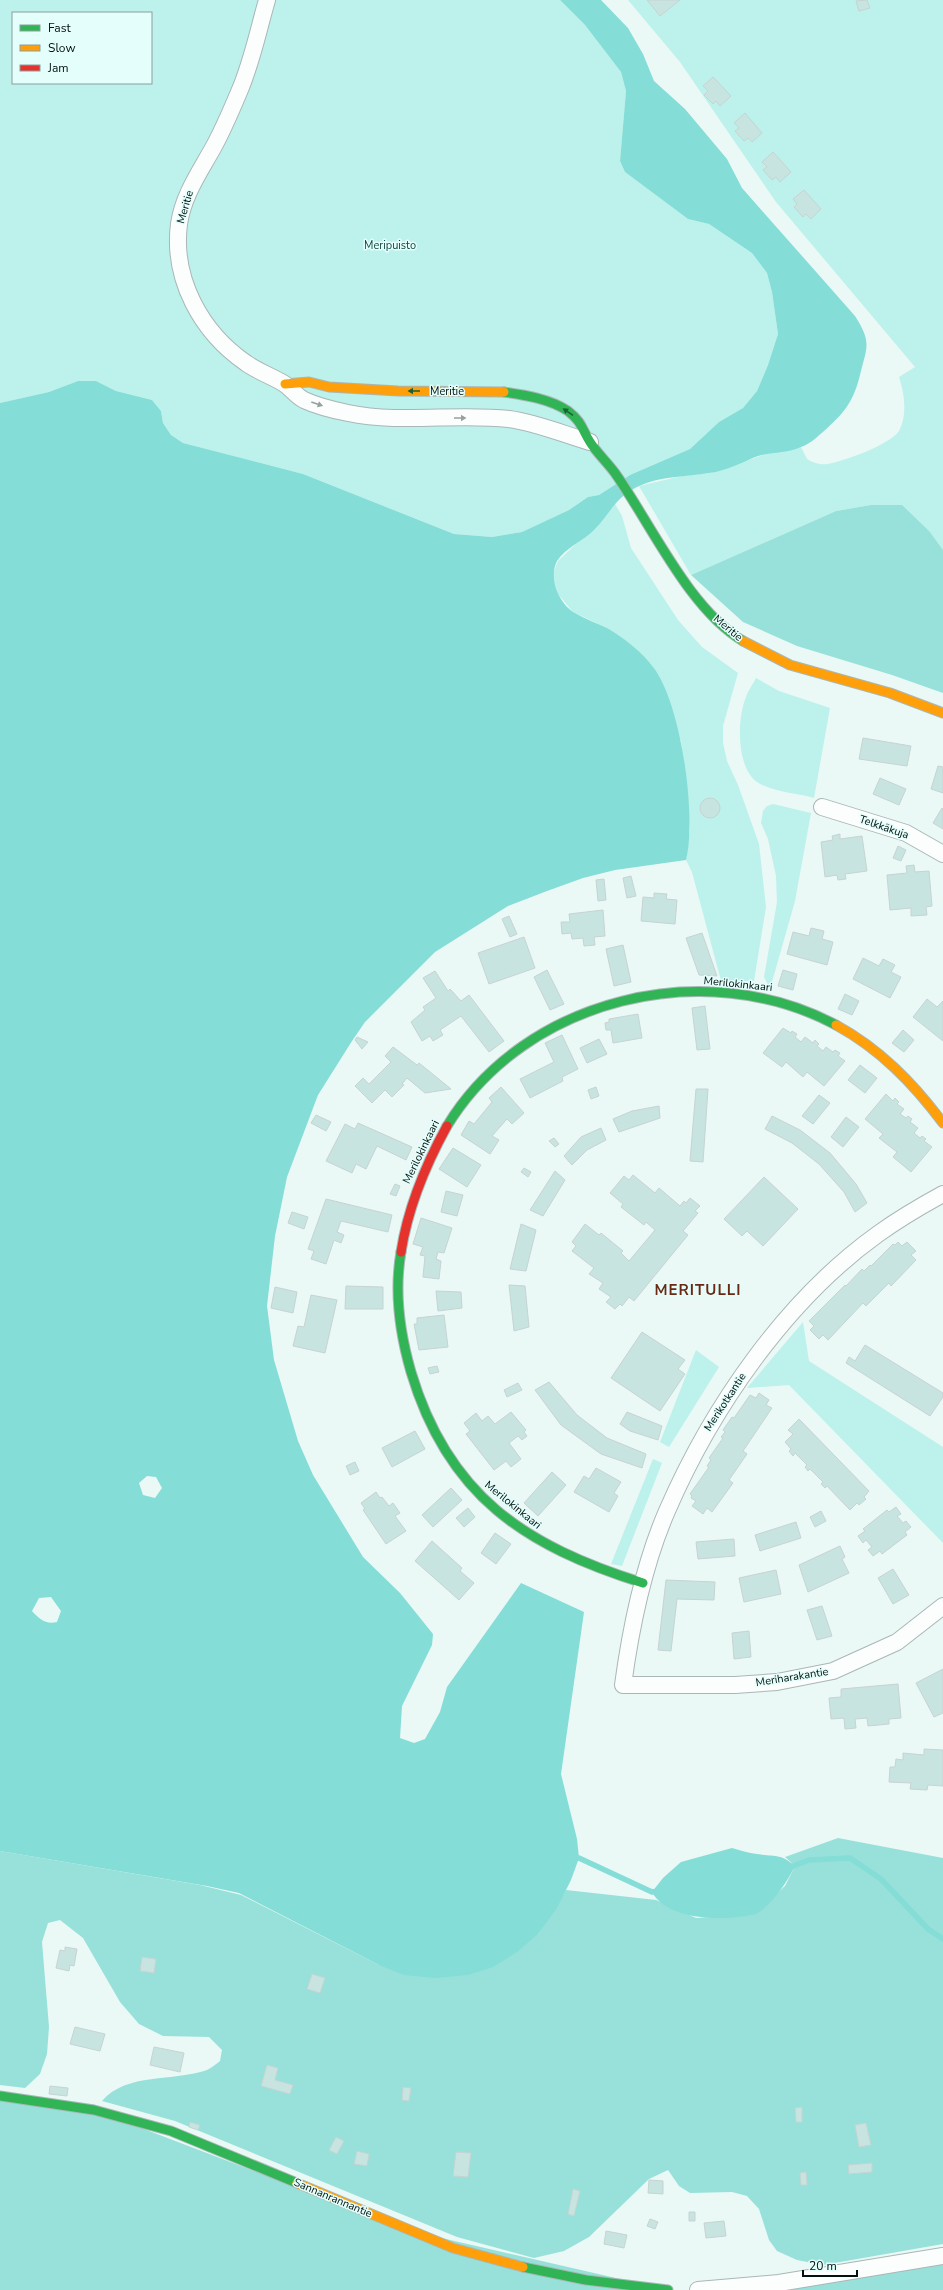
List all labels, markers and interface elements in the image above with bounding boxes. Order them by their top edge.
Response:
legend [12,12,152,84]
text: Fast [48,20,71,36]
text: Slow [48,40,76,56]
text: Jam [47,60,69,76]
street label: Meritie [173,188,197,225]
park label: Meripuisto [364,238,416,253]
street label: Meritie [430,384,464,399]
one-way arrow [407,388,420,394]
one-way arrow [312,402,324,408]
one-way arrow [562,408,573,416]
one-way arrow [454,415,467,421]
street label: Meritie [710,611,746,645]
street label: Telkkäkuja [857,811,911,843]
street label: Merilokinkaari [703,973,773,995]
street label: Merilokinkaari [399,1118,443,1186]
district label: MERITULLI [655,1280,741,1300]
street label: Merikotkantie [701,1370,750,1434]
street label: Merilokinkaari [481,1477,545,1533]
street label: Meriharakantie [755,1664,830,1690]
street label: Sannanrannantie [292,2175,375,2221]
scale bar [803,2252,857,2278]
text: 20 m [809,2258,837,2274]

